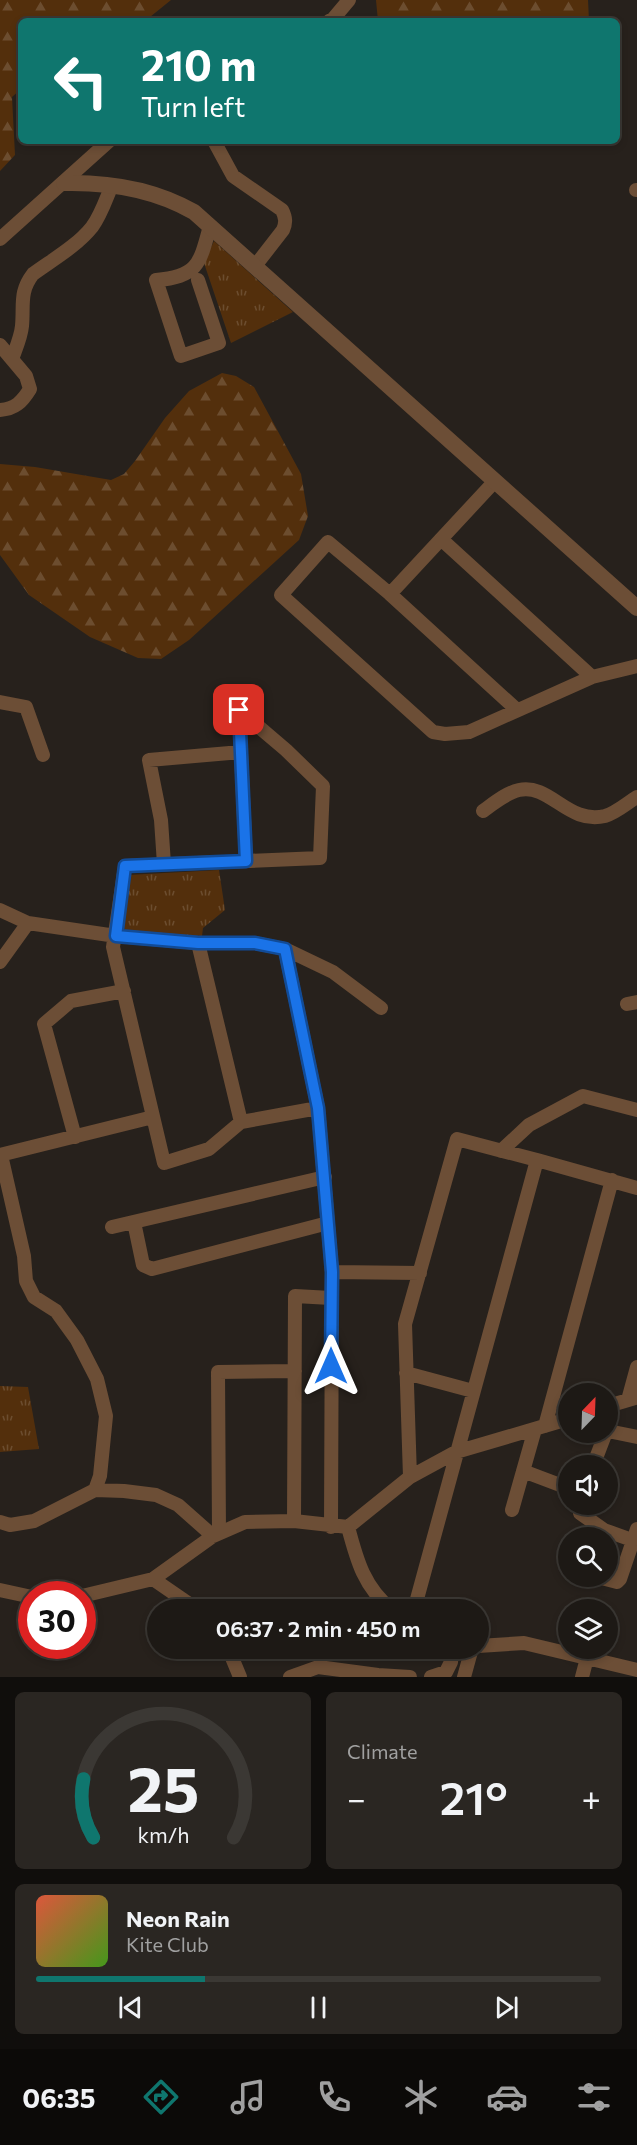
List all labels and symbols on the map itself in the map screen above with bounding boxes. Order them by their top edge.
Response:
pin [213,684,264,735]
position arrow [299,1334,363,1398]
north arrow [558,1383,618,1443]
speed limit sign: 30 [18,1581,96,1659]

